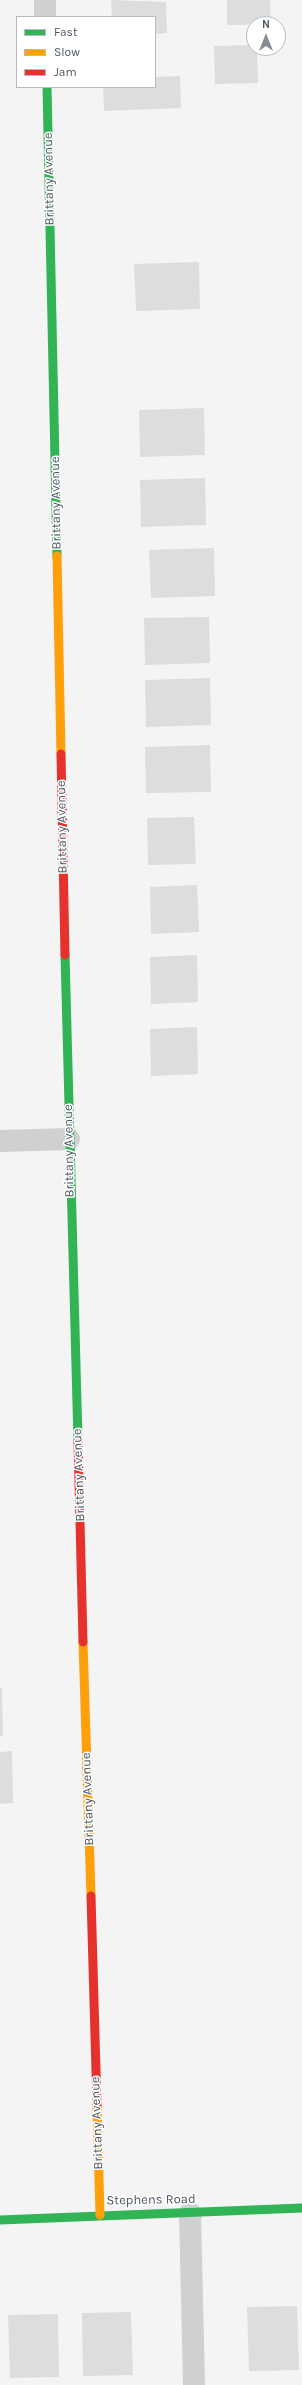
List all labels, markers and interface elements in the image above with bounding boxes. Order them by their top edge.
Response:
legend [16,16,156,88]
north arrow [246,16,286,56]
text: N [262,18,270,31]
text: Fast [54,25,77,39]
text: Slow [54,45,80,59]
text: Jam [54,65,77,79]
street label: Brittany Avenue [40,132,58,226]
street label: Brittany Avenue [47,456,65,550]
street label: Brittany Avenue [53,780,71,874]
street label: Brittany Avenue [60,1104,78,1198]
street label: Brittany Avenue [70,1428,88,1522]
street label: Brittany Avenue [79,1752,97,1846]
street label: Brittany Avenue [88,2076,106,2170]
street label: Stephens Road [106,2191,196,2209]

